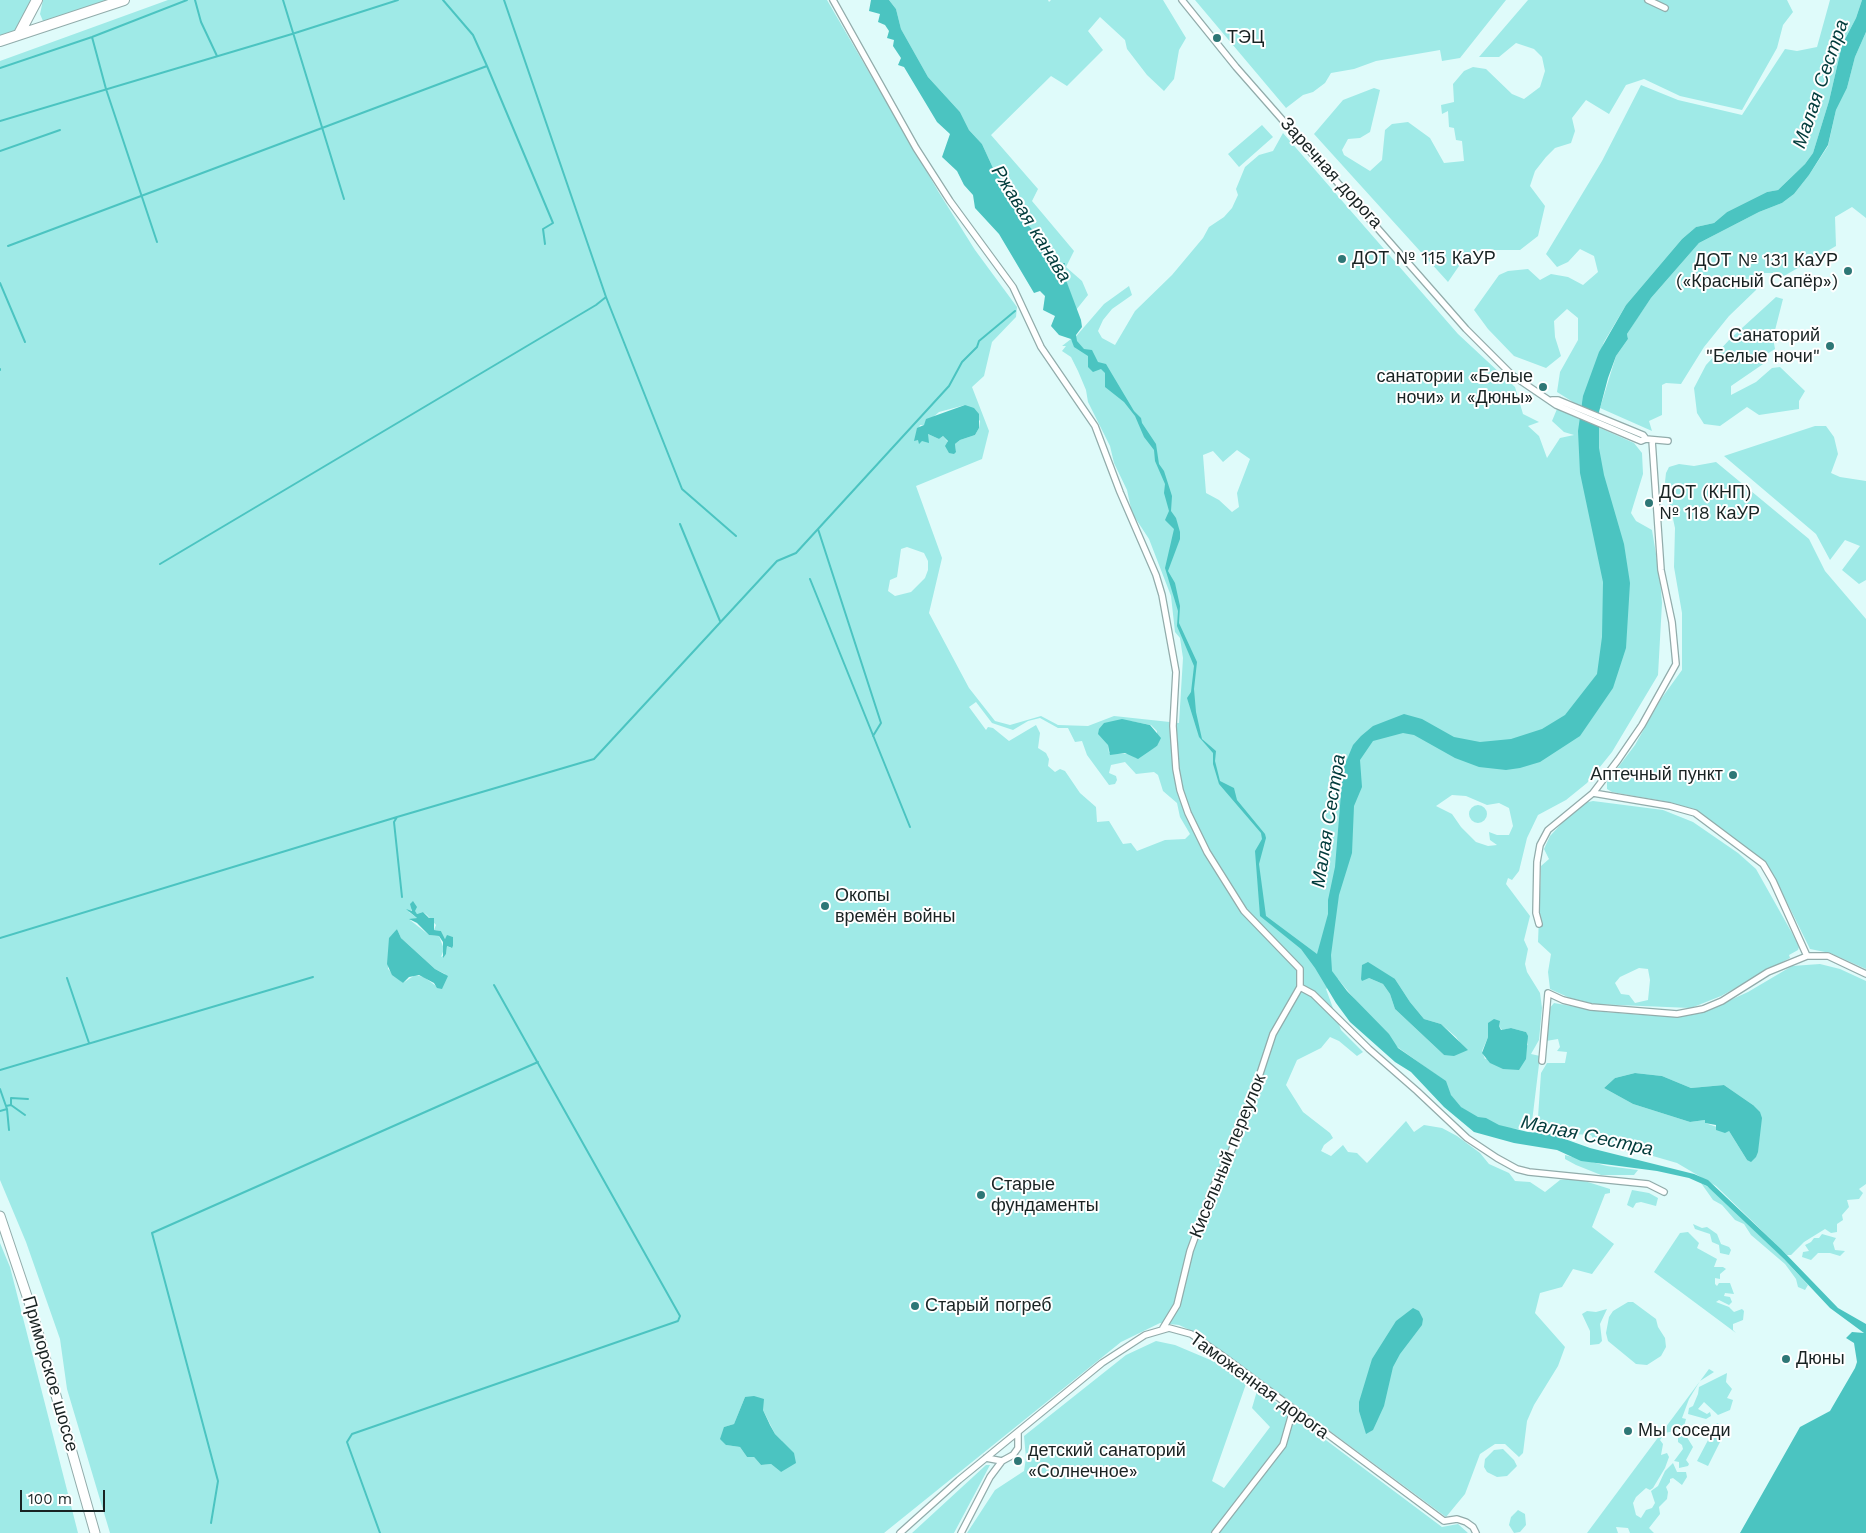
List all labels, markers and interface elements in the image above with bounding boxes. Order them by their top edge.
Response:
water label: Малая Сестра [1788,17,1854,151]
place label: ТЭЦ [1227,27,1264,49]
marker: ТЭЦ [1211,32,1223,44]
street label: Заречная дорога [1275,113,1387,233]
water label: Ржавая канава [986,161,1076,287]
place label: ДОТ № 115 КаУР [1352,248,1496,270]
place label: ДОТ № 131 КаУР («Красный Сапёр») [1676,250,1838,292]
marker: ДОТ № 115 КаУР [1336,253,1348,265]
marker: ДОТ № 131 КаУР («Красный Сапёр») [1842,265,1854,277]
place label: Санаторий "Белые ночи" [1706,325,1820,368]
marker: Санаторий "Белые ночи" [1824,340,1836,352]
place label: санатории «Белые ночи» и «Дюны» [1377,366,1533,408]
marker: санатории «Белые ночи» и «Дюны» [1537,381,1549,393]
place label: ДОТ (КНП) № 118 КаУР [1659,482,1760,524]
marker: ДОТ (КНП) № 118 КаУР [1643,497,1655,509]
water label: Малая Сестра [1307,753,1351,889]
place label: Аптечный пункт [1590,764,1723,786]
marker: Аптечный пункт [1727,769,1739,781]
place label: Окопы времён войны [835,885,955,928]
marker: Окопы времён войны [819,900,831,912]
street label: Кисельный переулок [1185,1071,1271,1241]
water label: Малая Сестра [1519,1111,1655,1161]
place label: Старые фундаменты [991,1174,1099,1216]
marker: Старые фундаменты [975,1189,987,1201]
street label: Приморское шоссе [17,1294,83,1454]
place label: Старый погреб [925,1295,1052,1317]
marker: Старый погреб [909,1300,921,1312]
street label: Таможенная дорога [1185,1328,1333,1444]
place label: Дюны [1796,1348,1845,1370]
marker: Дюны [1780,1353,1792,1365]
place label: Мы соседи [1638,1420,1730,1442]
marker: Мы соседи [1622,1425,1634,1437]
place label: детский санаторий «Солнечное» [1028,1440,1186,1482]
marker: детский санаторий «Солнечное» [1012,1455,1024,1467]
scale bar [22,1480,108,1512]
text: 100 m [28,1490,72,1508]

